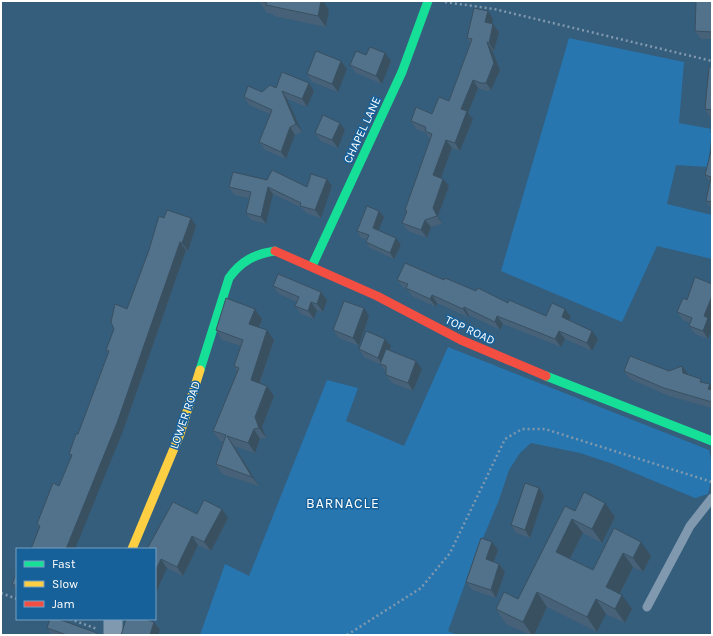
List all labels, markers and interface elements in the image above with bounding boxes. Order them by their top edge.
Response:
street label: CHAPEL LANE [341,95,383,165]
street label: TOP ROAD [443,312,497,348]
street label: LOWER ROAD [167,379,203,451]
district label: BARNACLE [306,495,380,512]
legend [16,548,156,620]
text: Fast [52,557,76,571]
text: Slow [52,577,78,591]
text: Jam [52,597,75,611]

